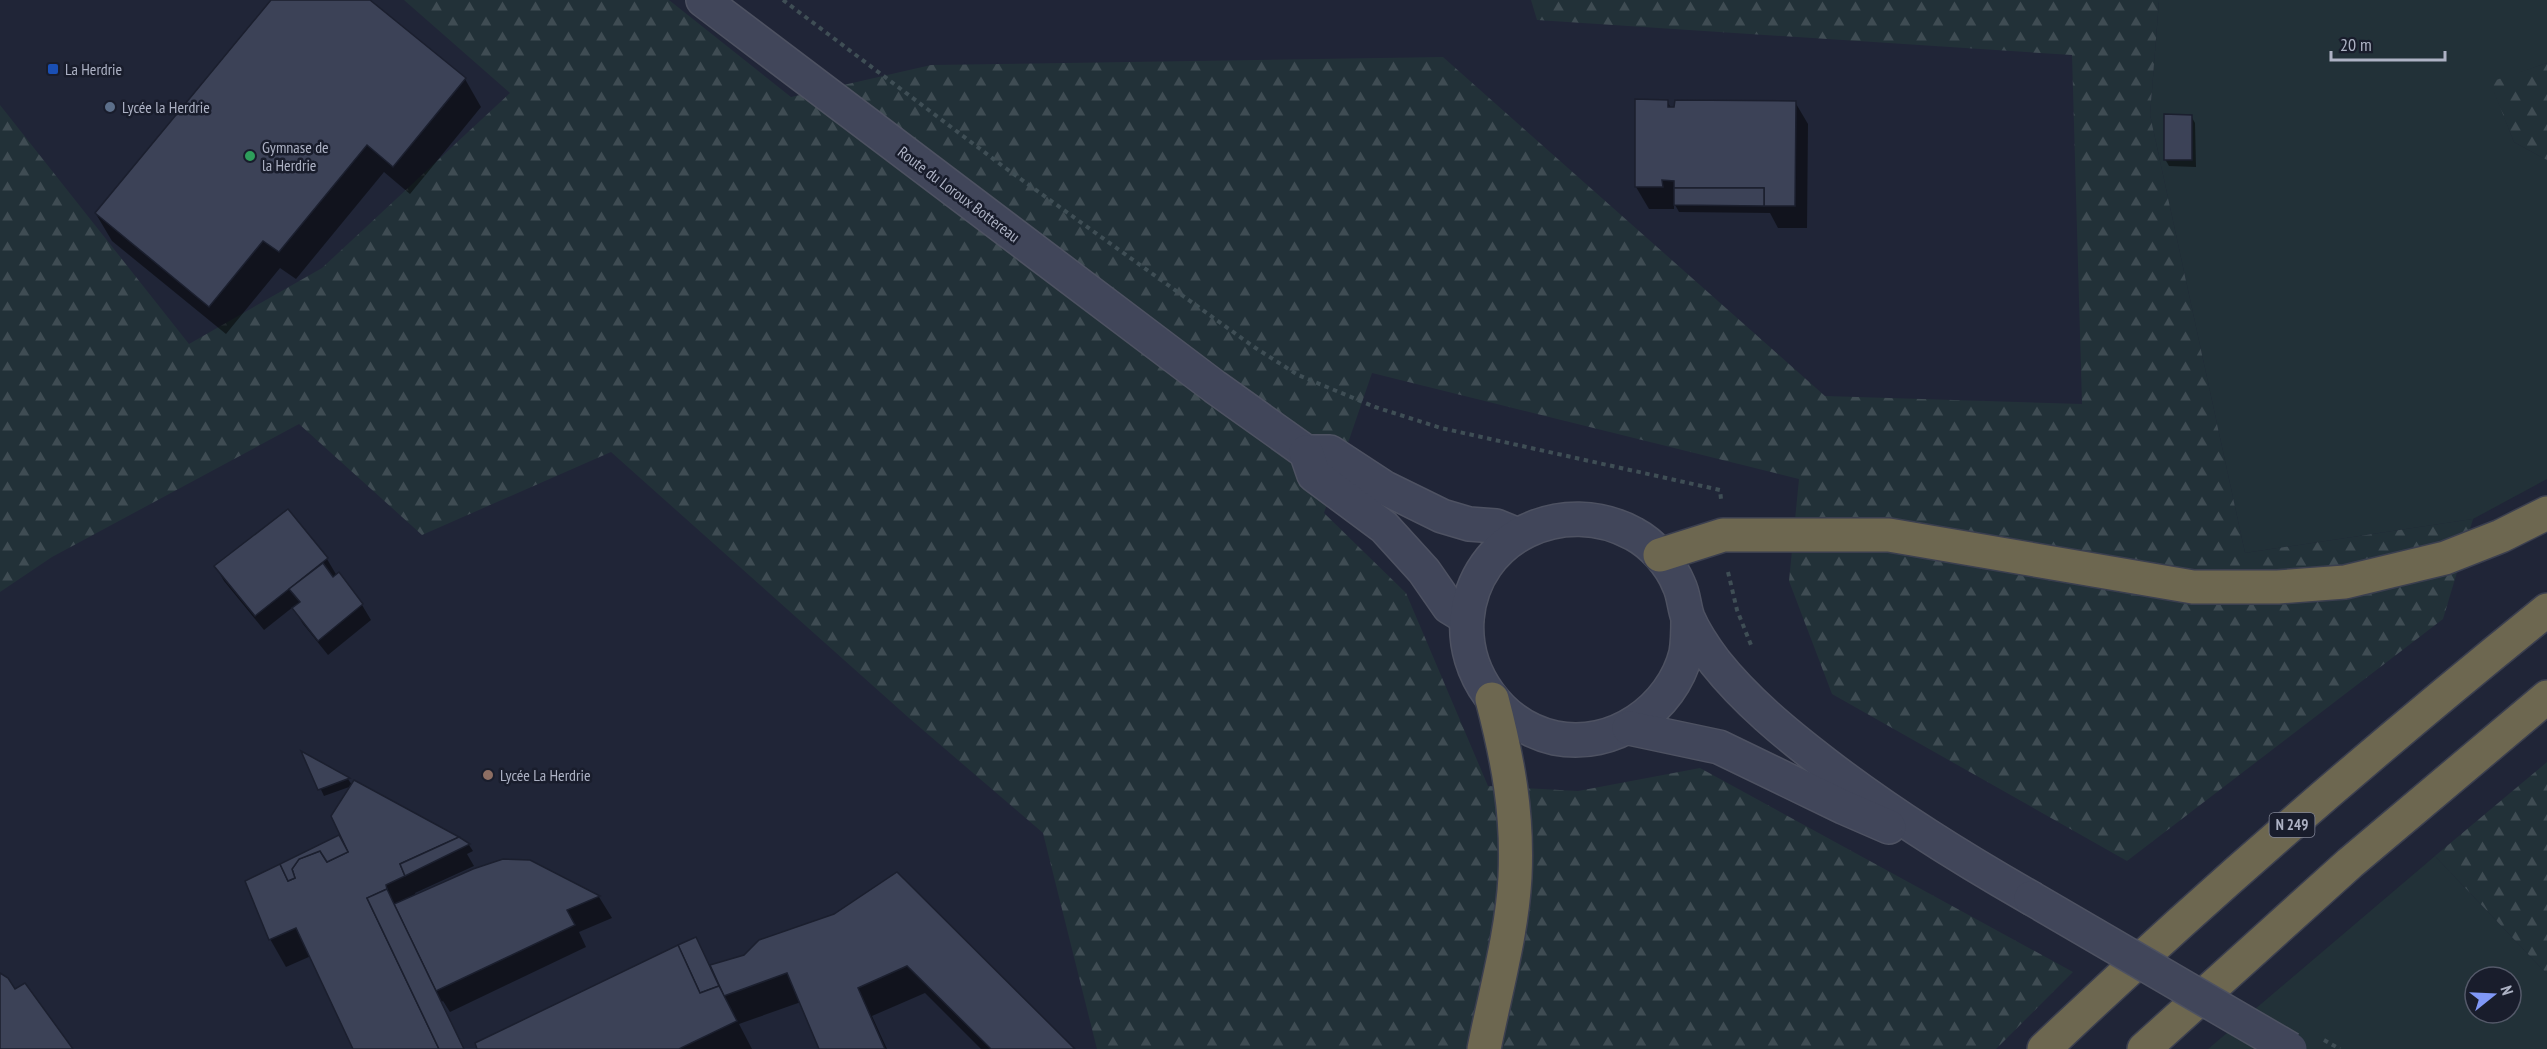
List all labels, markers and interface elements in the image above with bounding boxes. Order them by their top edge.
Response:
scale bar [2331,24,2445,62]
text: 20 m [2340,33,2372,56]
place label: La Herdrie [65,59,122,79]
marker: La Herdrie [46,62,60,76]
place label: Lycée la Herdrie [122,97,210,117]
marker: Lycée la Herdrie [103,100,117,114]
place label: Gymnase de la Herdrie [262,137,329,175]
street label: Route du Loroux Bottereau [894,142,1024,246]
marker: Gymnase de la Herdrie [243,149,257,163]
place label: Lycée La Herdrie [500,765,591,785]
marker: Lycée La Herdrie [481,768,495,782]
road number: N 249 [2270,813,2314,837]
north arrow [2463,965,2523,1025]
text: N [2496,983,2518,998]

